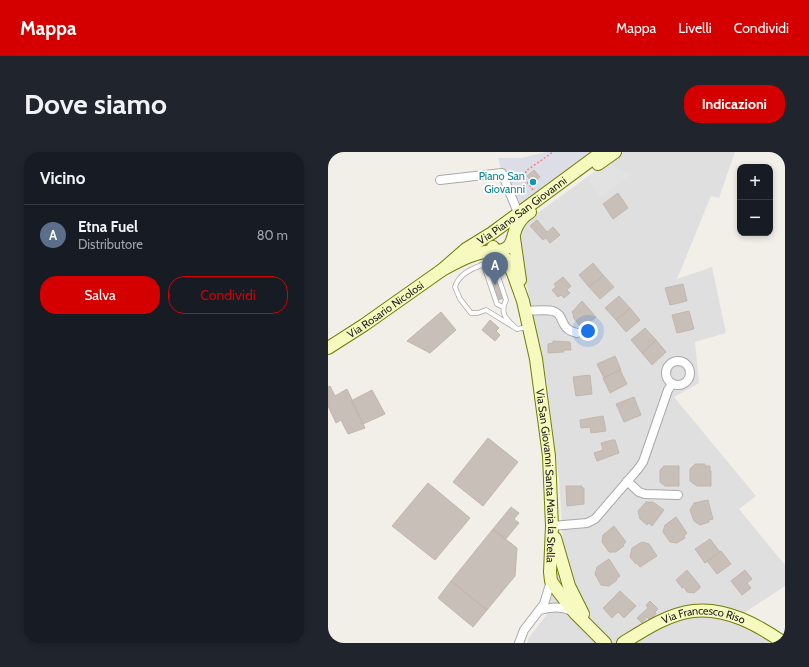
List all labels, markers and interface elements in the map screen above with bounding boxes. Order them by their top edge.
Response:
text: Mappa [20,17,76,40]
text: Mappa [616,19,656,37]
text: Livelli [678,19,712,37]
text: Condividi [734,19,789,37]
button: Indicazioni [684,85,785,123]
text: Dove siamo [24,87,167,121]
map controls [737,164,773,236]
button: + [737,164,773,200]
text: Vicino [40,168,85,188]
place label: Piano San Giovanni [479,169,525,196]
street label: Via Piano San Giovanni [475,173,569,247]
marker: Piano San Giovanni [528,177,538,187]
button: − [737,200,773,236]
text: Etna Fuel [78,218,138,236]
text: A [49,227,57,243]
text: 80 m [257,227,288,243]
text: Distributore [78,236,143,252]
pin: A [482,252,508,285]
button: Salva [40,276,160,314]
button: Condividi [168,276,288,314]
street label: Via Rosario Nicolosi [344,278,427,341]
your location [578,321,598,341]
street label: Via San Giovanni Santa Maria la Stella [533,388,559,564]
street label: Via Francesco Riso [659,603,747,627]

